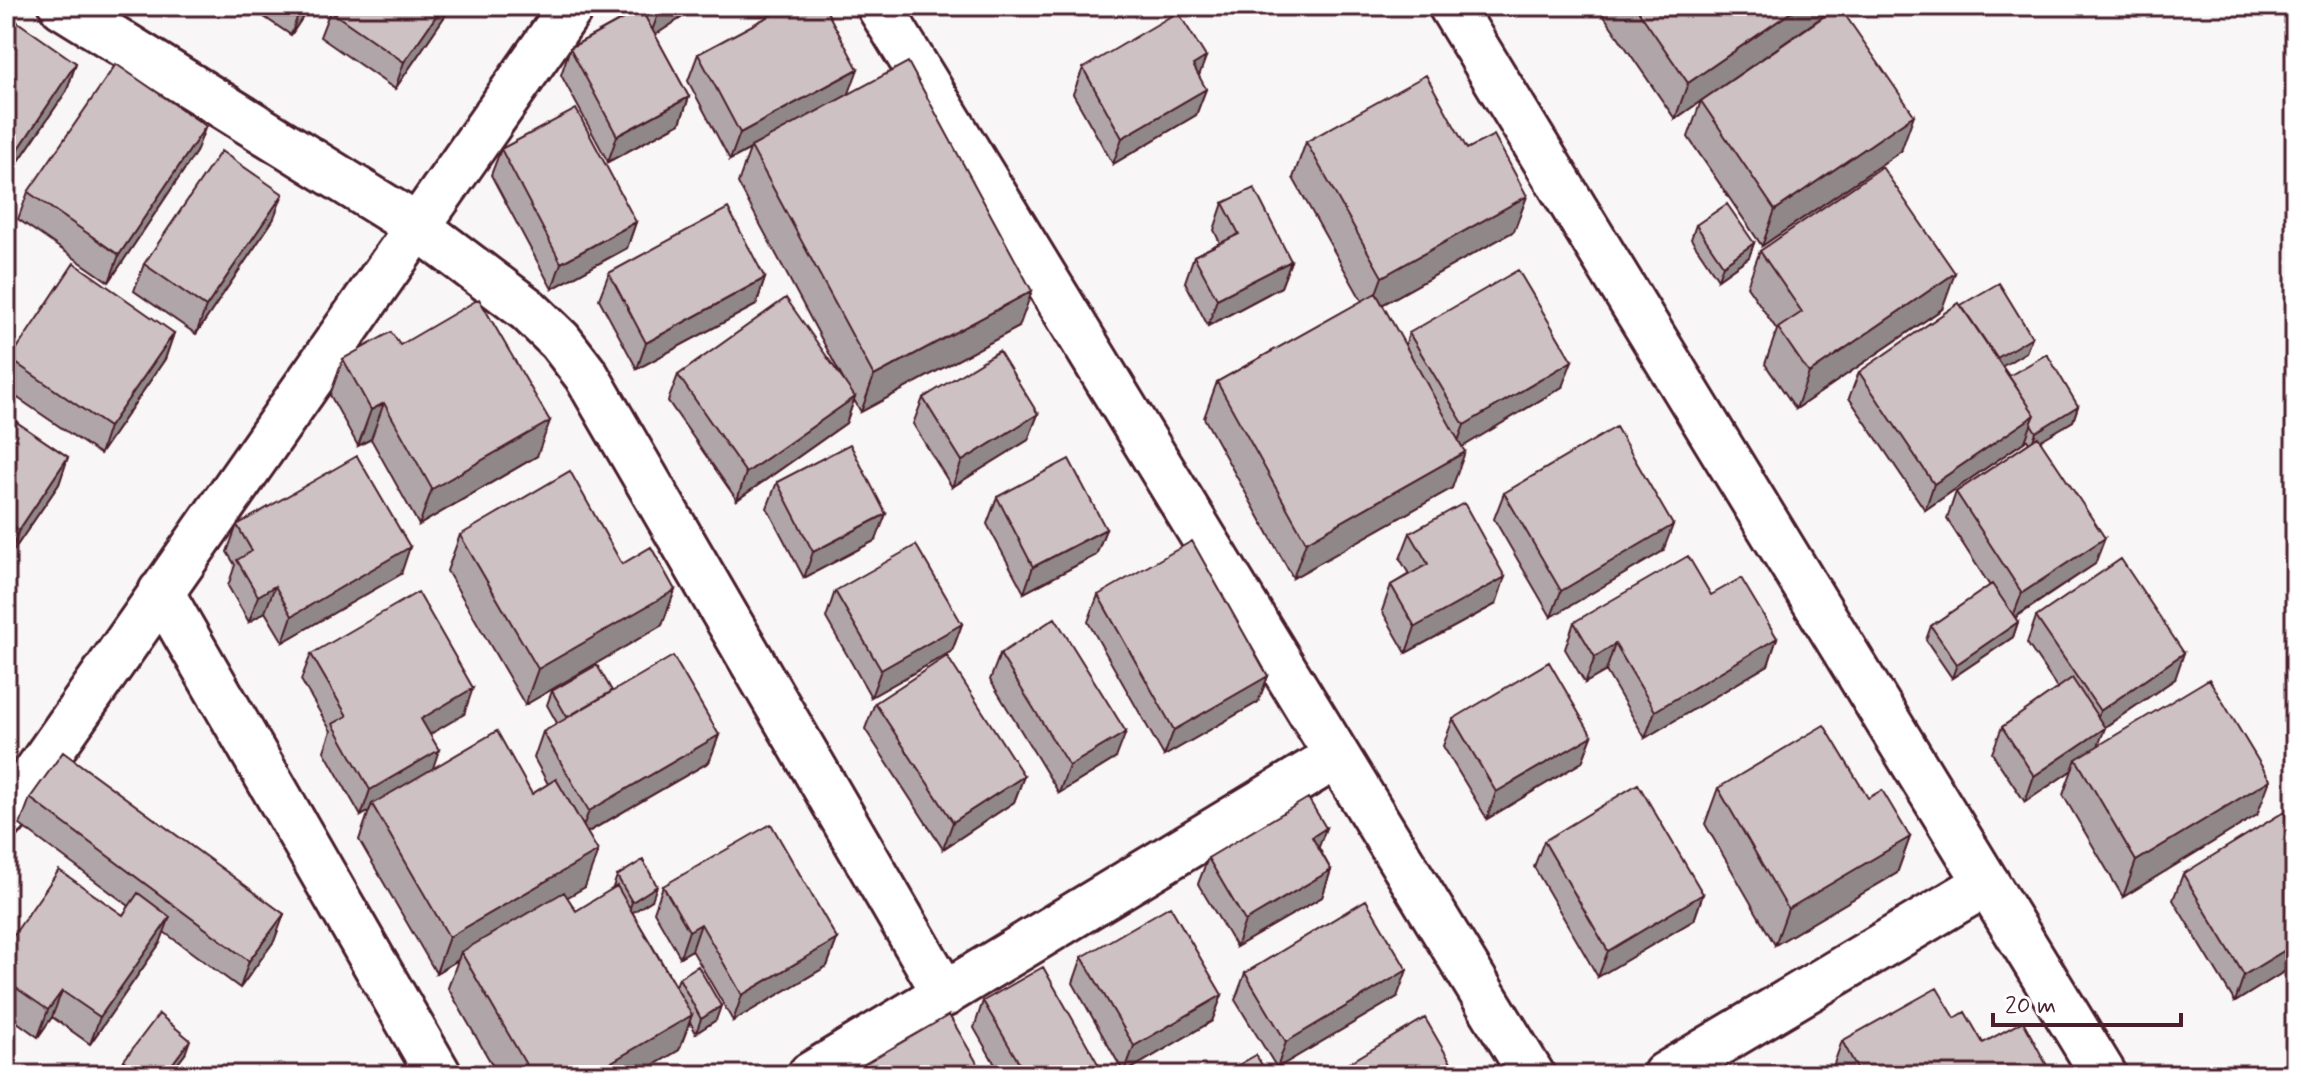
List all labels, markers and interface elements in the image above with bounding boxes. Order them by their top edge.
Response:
scale bar [1993,977,2181,1027]
text: 20 m [2005,991,2056,1022]

